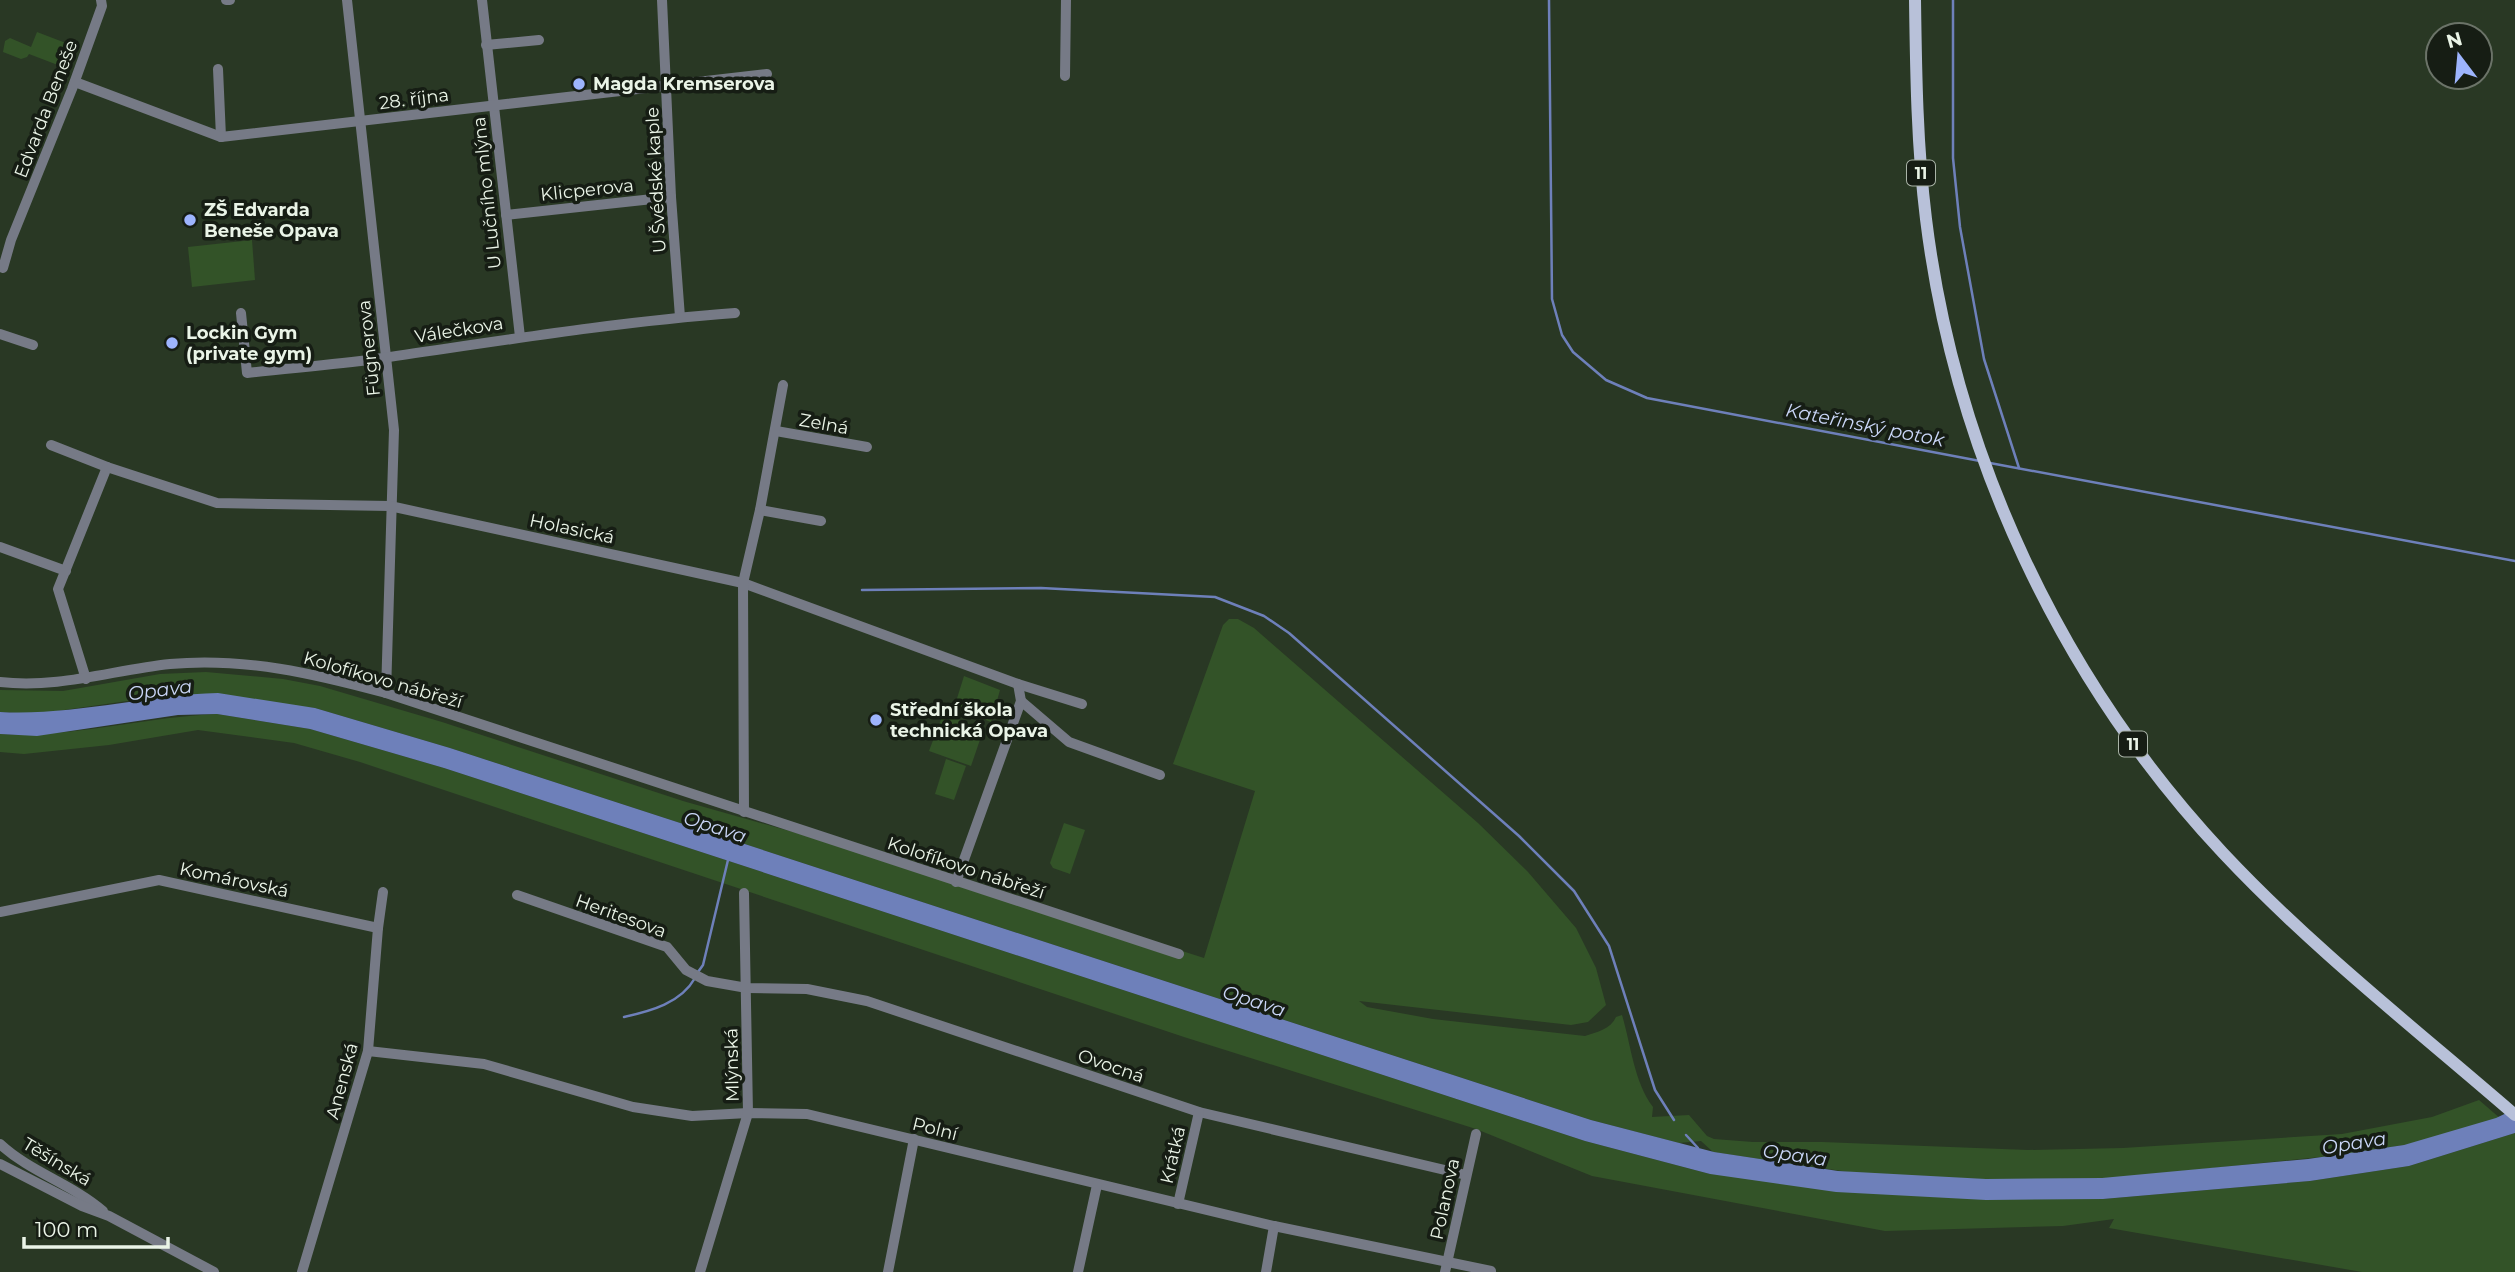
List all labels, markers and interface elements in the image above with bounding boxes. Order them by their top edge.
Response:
north arrow [2424,21,2494,91]
text: N [2444,27,2465,53]
street label: Edvarda Beneše [10,37,82,181]
place label: Magda Kremserova [593,73,775,95]
marker: Magda Kremserova [571,76,587,92]
street label: 28. října [378,84,450,114]
street label: U Švédské kaple [641,106,671,254]
street label: U Lučního mlýna [468,116,506,270]
road number: 11 [1907,160,1935,186]
street label: Klicperova [539,174,635,206]
place label: ZŠ Edvarda Beneše Opava [204,199,339,242]
marker: ZŠ Edvarda Beneše Opava [182,212,198,228]
street label: Fügnerova [353,299,385,397]
street label: Válečkova [413,312,505,348]
place label: Lockin Gym (private gym) [186,322,312,365]
marker: Lockin Gym (private gym) [164,335,180,351]
water label: Kateřinský potok [1784,398,1947,452]
street label: Zelná [797,409,851,439]
street label: Holasická [528,509,616,549]
street label: Kolofíkovo nábřeží [301,647,466,714]
water label: Opava [127,675,194,705]
place label: Střední škola technická Opava [890,699,1048,742]
marker: Střední škola technická Opava [868,712,884,728]
road number: 11 [2119,732,2147,757]
water label: Opava [681,806,749,848]
street label: Kolofíkovo nábřeží [884,832,1049,904]
street label: Komárovská [177,858,291,902]
street label: Heritesova [573,889,669,943]
water label: Opava [1220,980,1288,1022]
street label: Mlýnská [720,1028,744,1102]
street label: Anenská [321,1040,363,1122]
street label: Ovocná [1075,1044,1147,1088]
street label: Polní [910,1113,961,1145]
street label: Krátká [1156,1124,1190,1186]
water label: Opava [2320,1127,2388,1159]
street label: Těšínská [19,1133,95,1191]
water label: Opava [1761,1139,1829,1171]
street label: Polanova [1426,1156,1464,1242]
scale bar [24,1206,168,1250]
text: 100 m [35,1217,98,1242]

